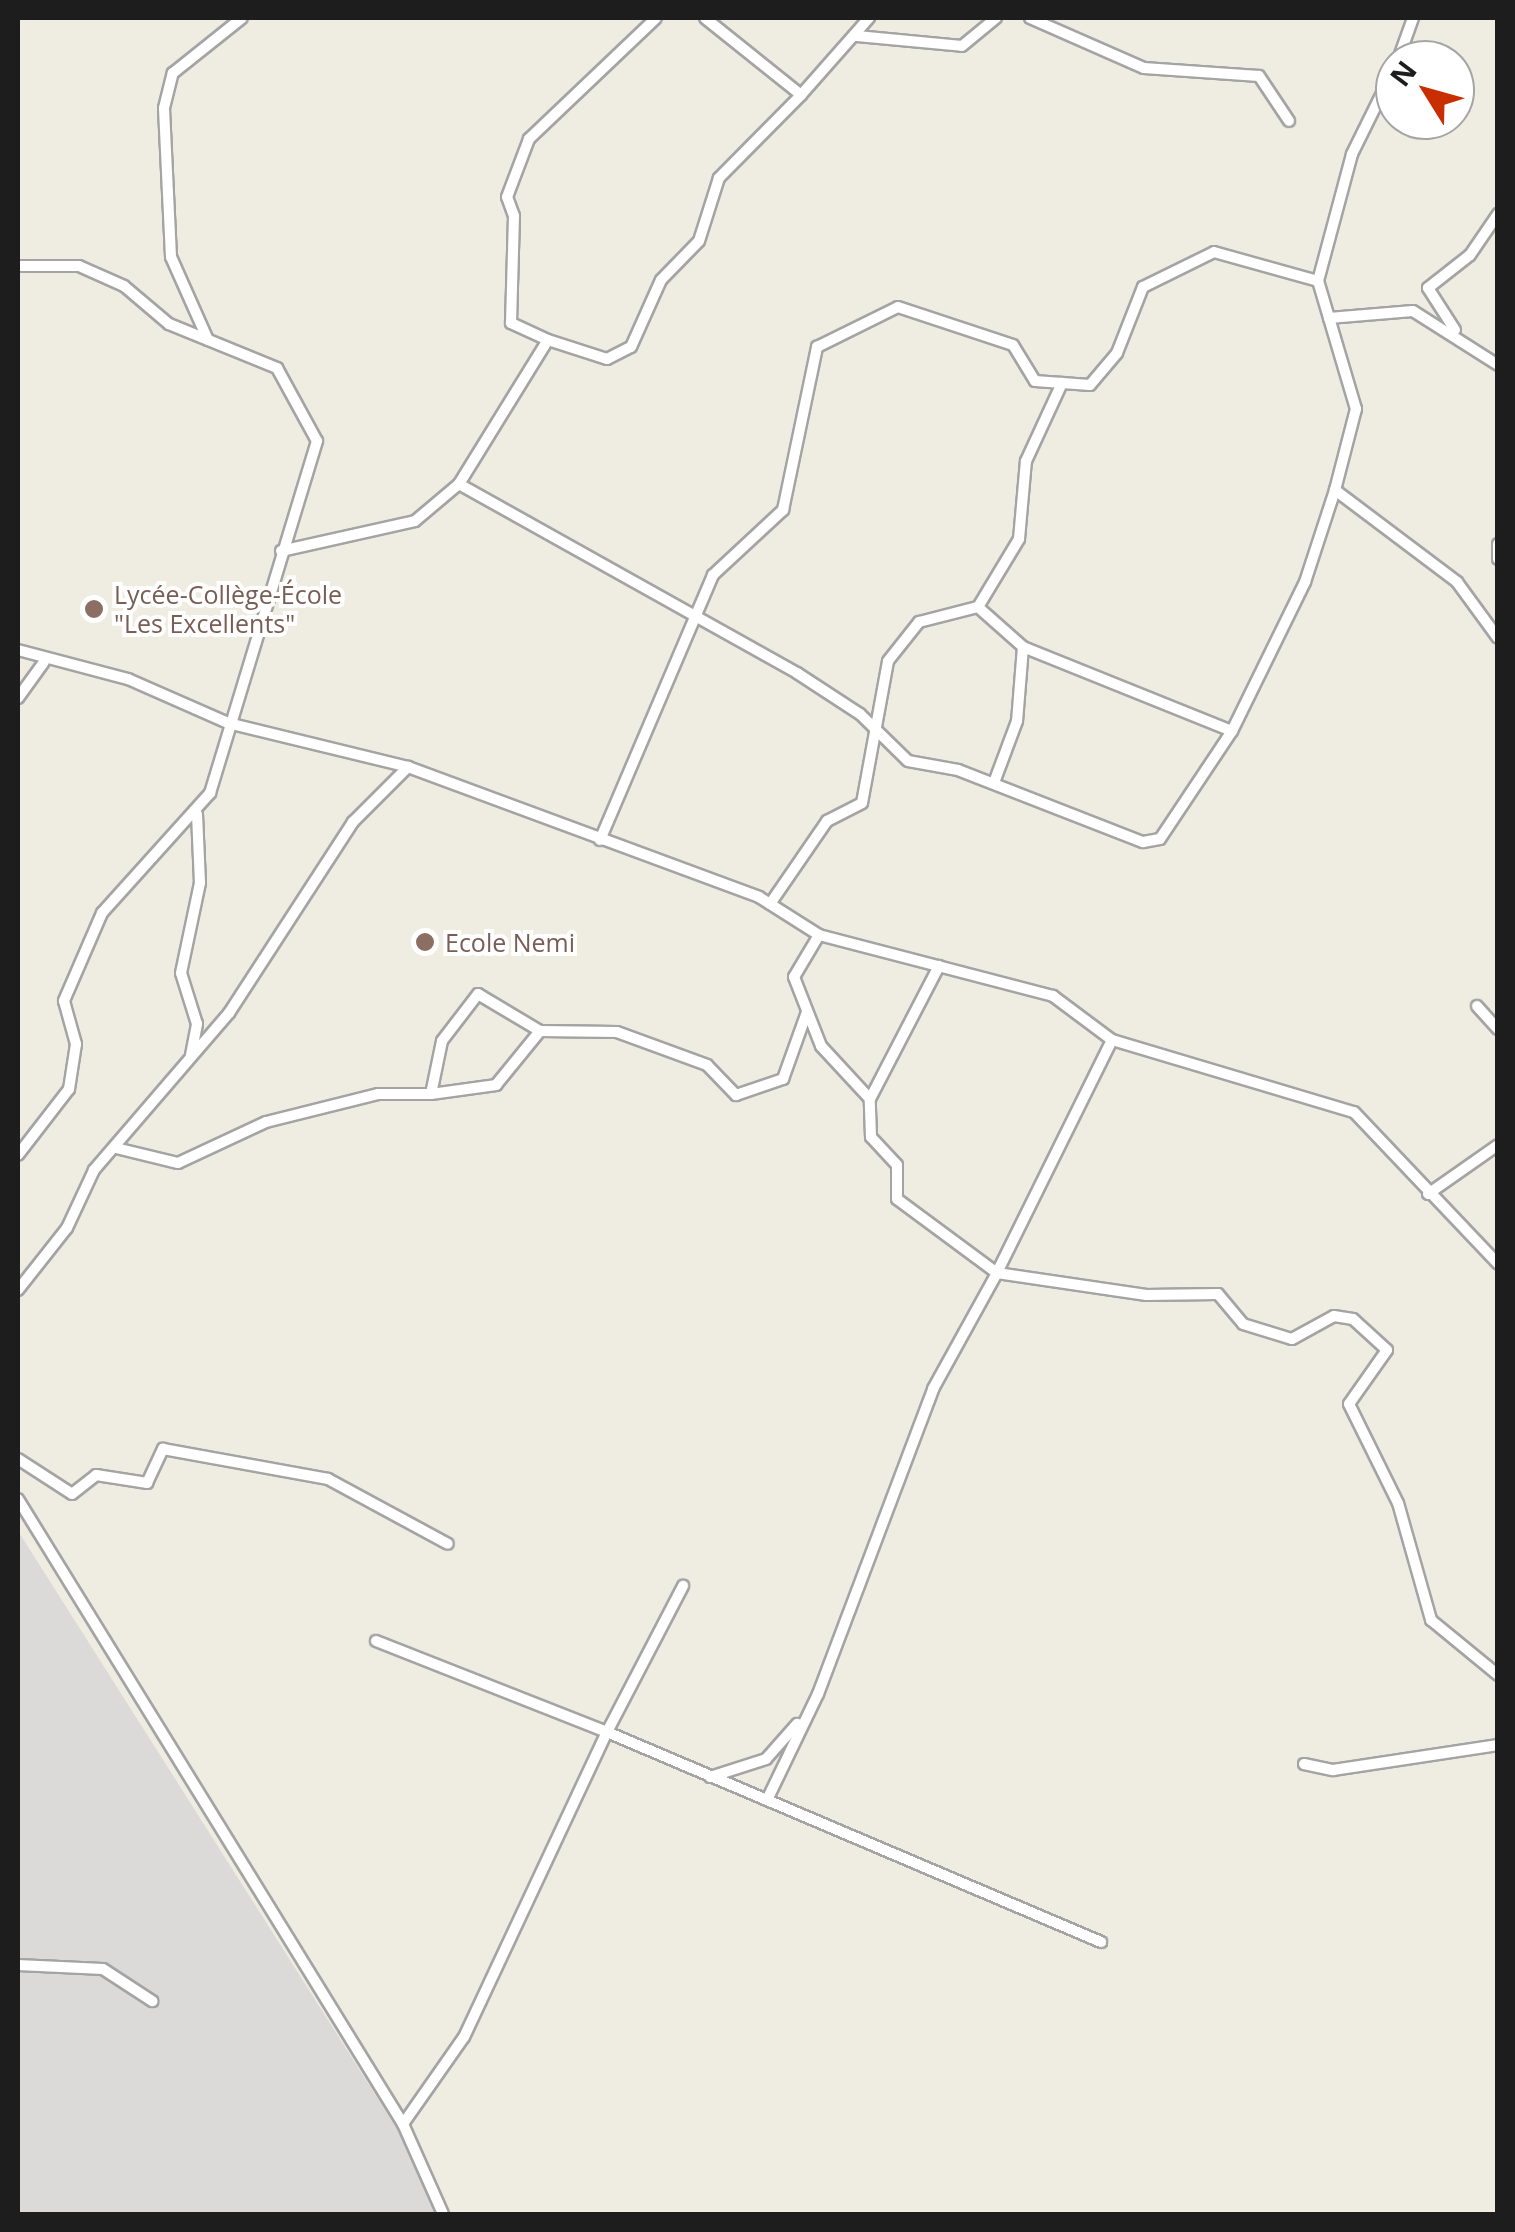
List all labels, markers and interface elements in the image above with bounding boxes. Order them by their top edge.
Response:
north arrow [1375,40,1475,140]
text: N [1381,53,1425,94]
place label: Lycée-Collège-École "Les Excellents" [114,580,342,639]
marker: Lycée-Collège-École "Les Excellents" [83,598,105,620]
place label: Ecole Nemi [445,927,575,957]
marker: Ecole Nemi [414,931,436,953]

